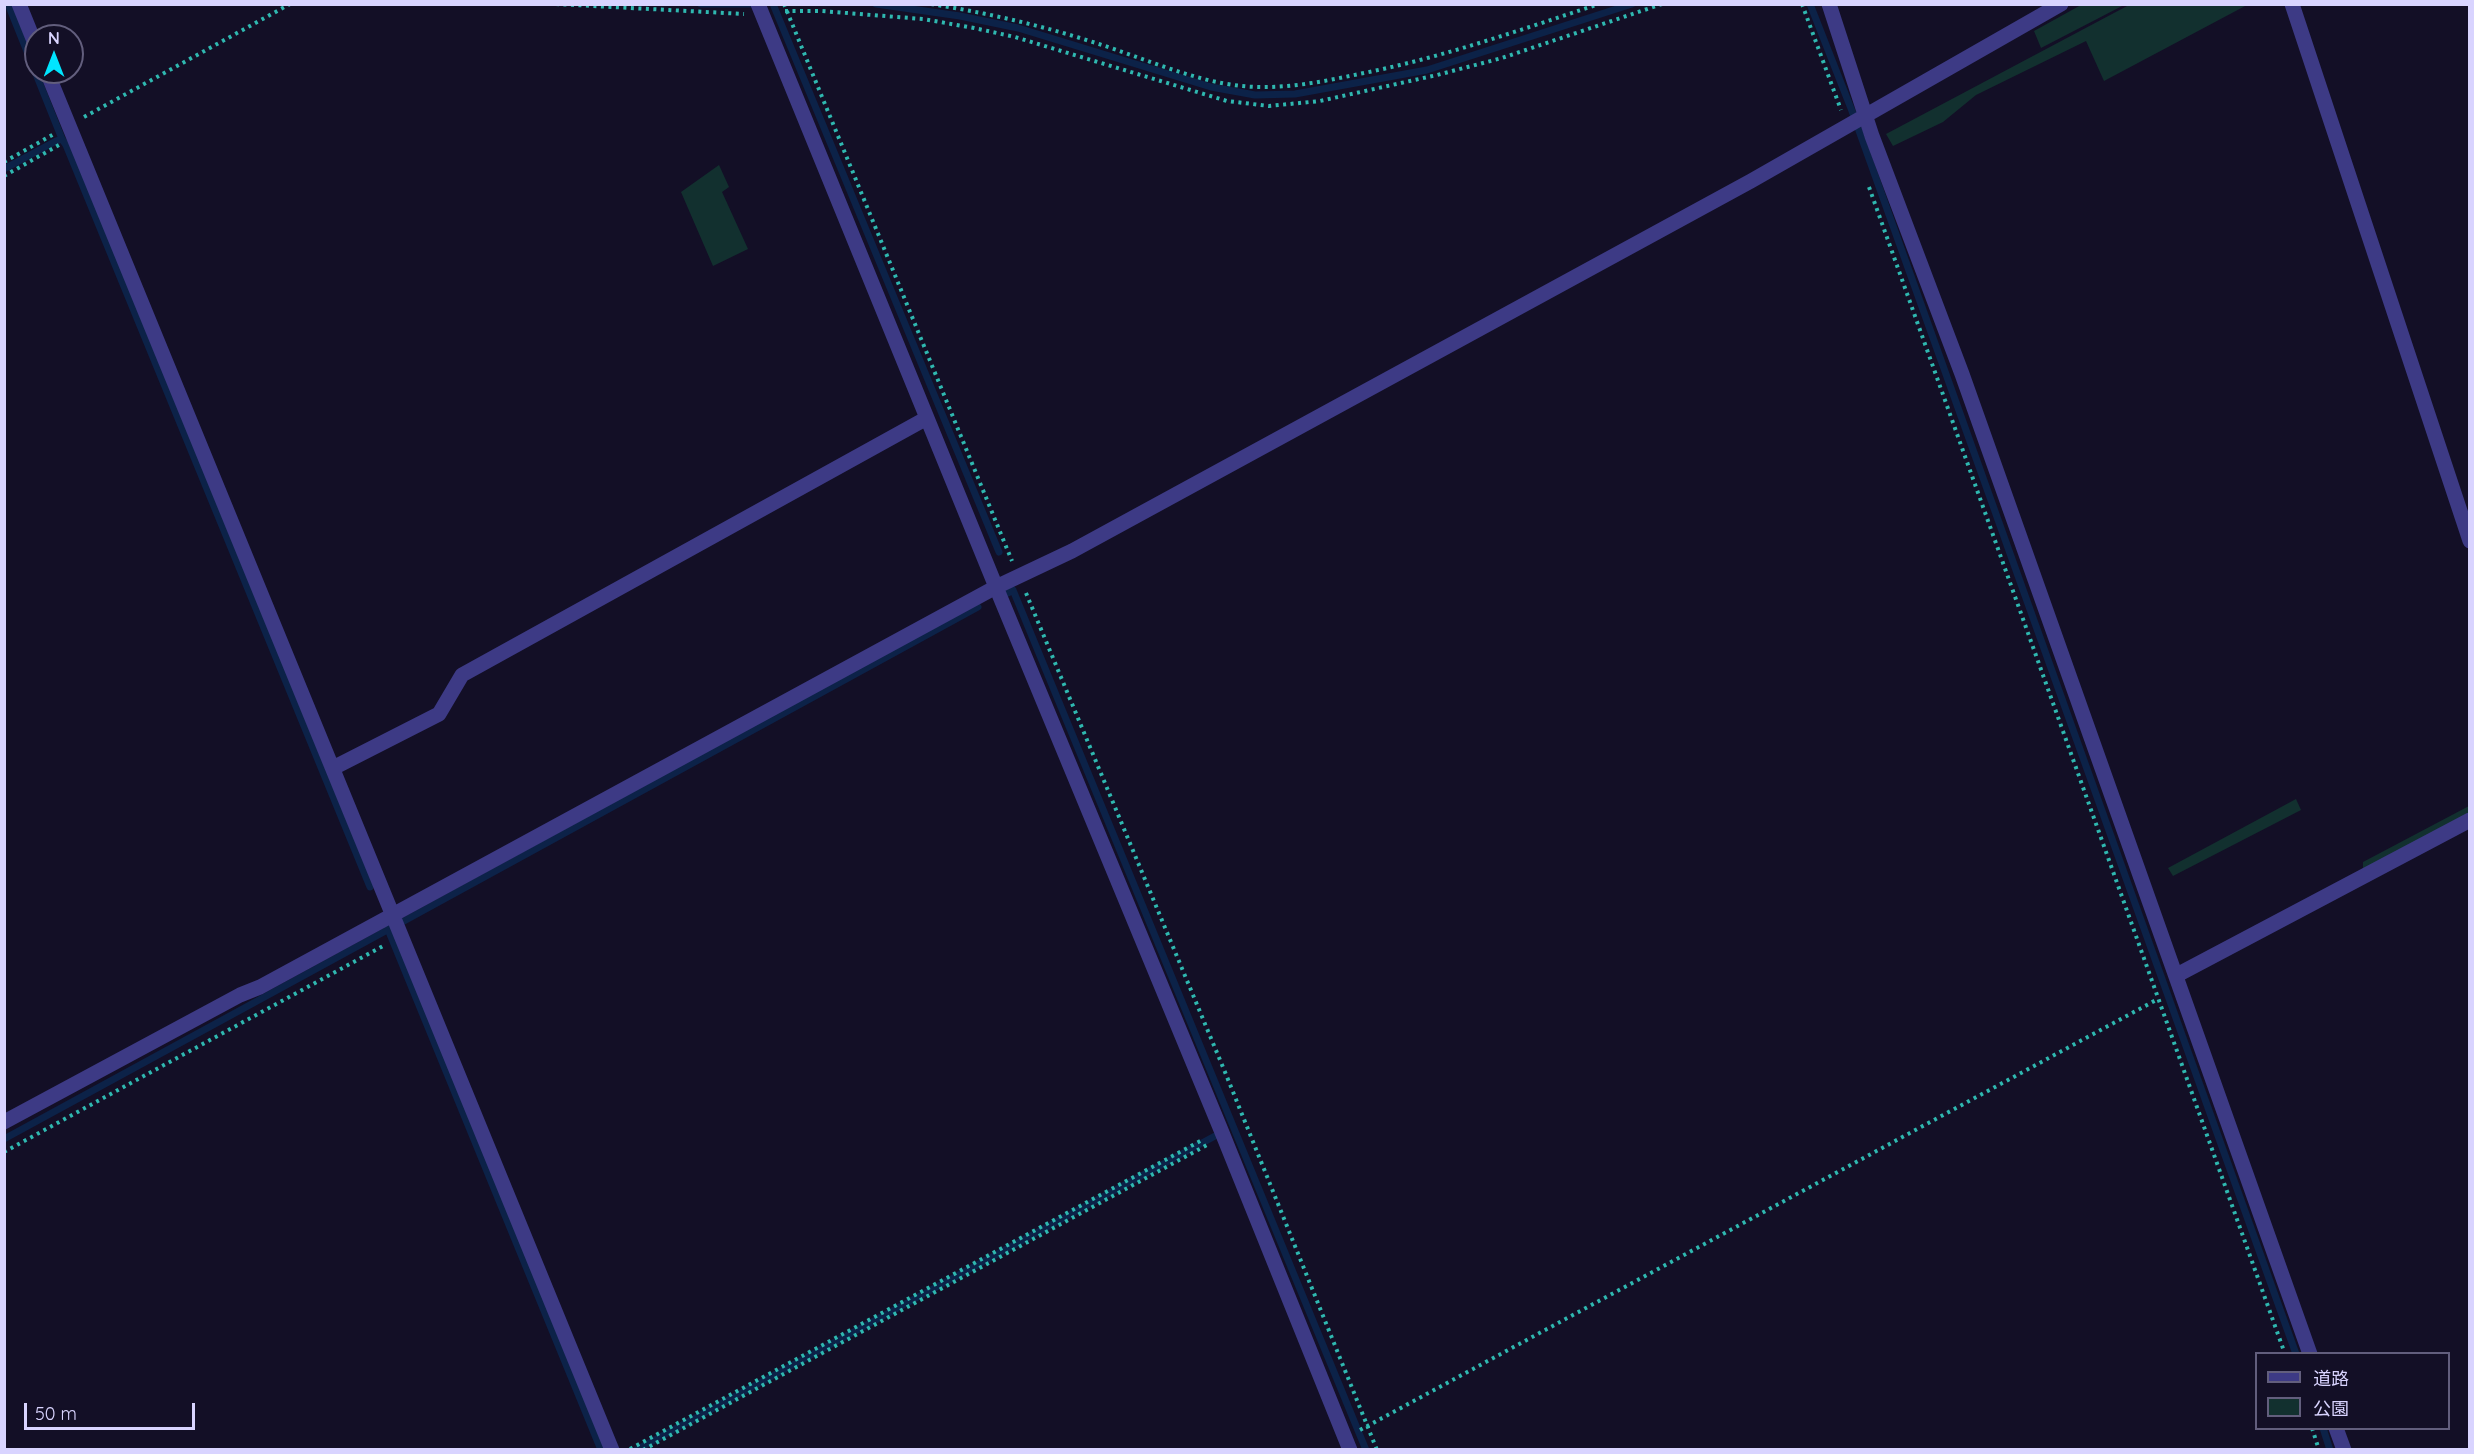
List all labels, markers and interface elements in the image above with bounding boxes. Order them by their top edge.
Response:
north arrow [24,24,84,84]
text: N [48,28,60,48]
legend [2255,1352,2450,1430]
text: 道路 [2313,1367,2349,1390]
scale bar [27,1391,198,1429]
text: 公園 [2313,1397,2349,1420]
text: 50 m [35,1402,77,1425]

